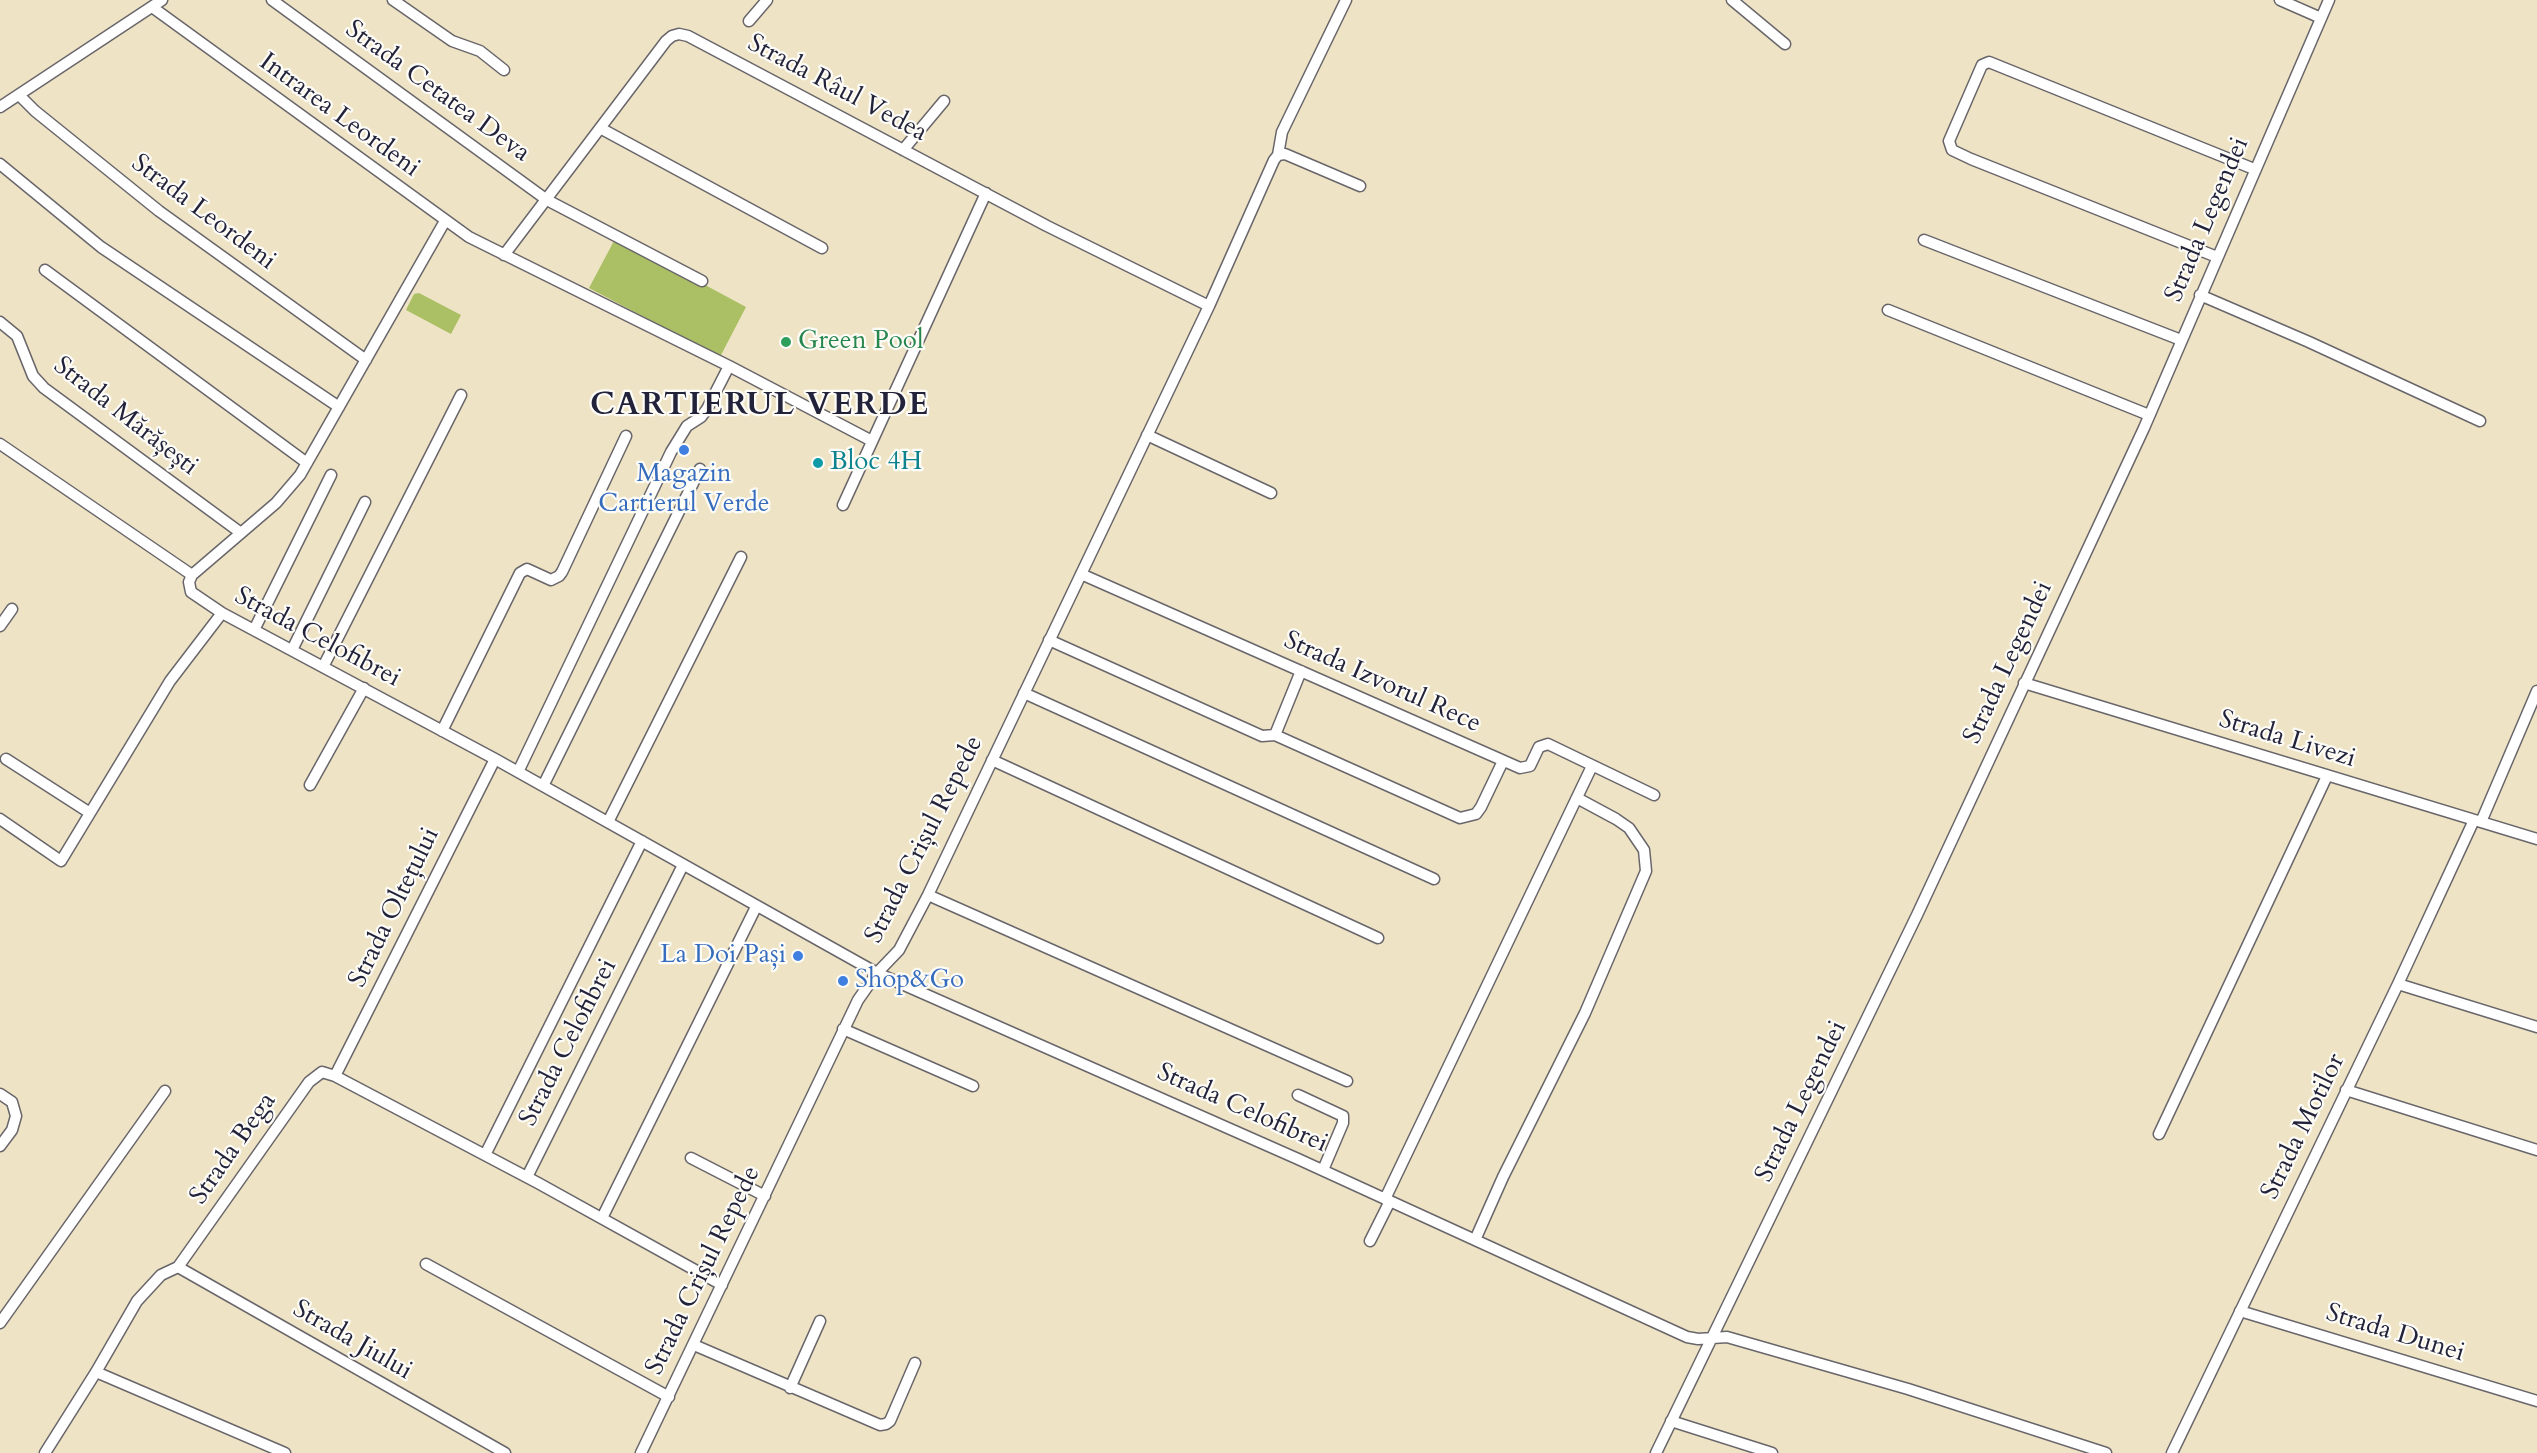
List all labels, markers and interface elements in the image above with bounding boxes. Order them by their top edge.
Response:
street label: Strada Cetatea Deva [339,15,535,169]
street label: Strada Râul Vedea [742,29,932,149]
street label: Intrarea Leordeni [253,47,425,185]
street label: Strada Legendei [2159,133,2257,307]
street label: Strada Leordeni [125,149,281,277]
place label: Green Pool [798,326,924,358]
marker: Green Pool [779,335,793,349]
street label: Strada Mărășești [47,351,203,483]
district label: CARTIERUL VERDE [590,388,930,426]
marker: Magazin Cartierul Verde [677,443,691,457]
place label: Bloc 4H [830,447,922,479]
marker: Bloc 4H [811,456,825,470]
place label: Magazin Cartierul Verde [598,459,770,520]
street label: Strada Legendei [1958,577,2060,749]
street label: Strada Celofibrei [229,581,405,695]
street label: Strada Izvorul Rece [1279,626,1485,740]
street label: Strada Livezi [2215,704,2359,776]
street label: Strada Crișul Repede [859,731,991,949]
street label: Strada Oltețului [343,823,447,993]
place label: La Doi Pași [660,940,786,972]
marker: La Doi Pași [791,949,805,963]
street label: Strada Celofibrei [513,954,625,1132]
place label: Shop&Go [855,965,964,997]
marker: Shop&Go [836,974,850,988]
street label: Strada Legendei [1749,1016,1855,1188]
street label: Strada Motilor [2255,1049,2353,1205]
street label: Strada Celofibrei [1152,1057,1332,1161]
street label: Strada Bega [184,1087,284,1211]
street label: Strada Crișul Repede [640,1162,768,1380]
street label: Strada Jiului [287,1294,417,1388]
street label: Strada Dunei [2322,1298,2468,1370]

